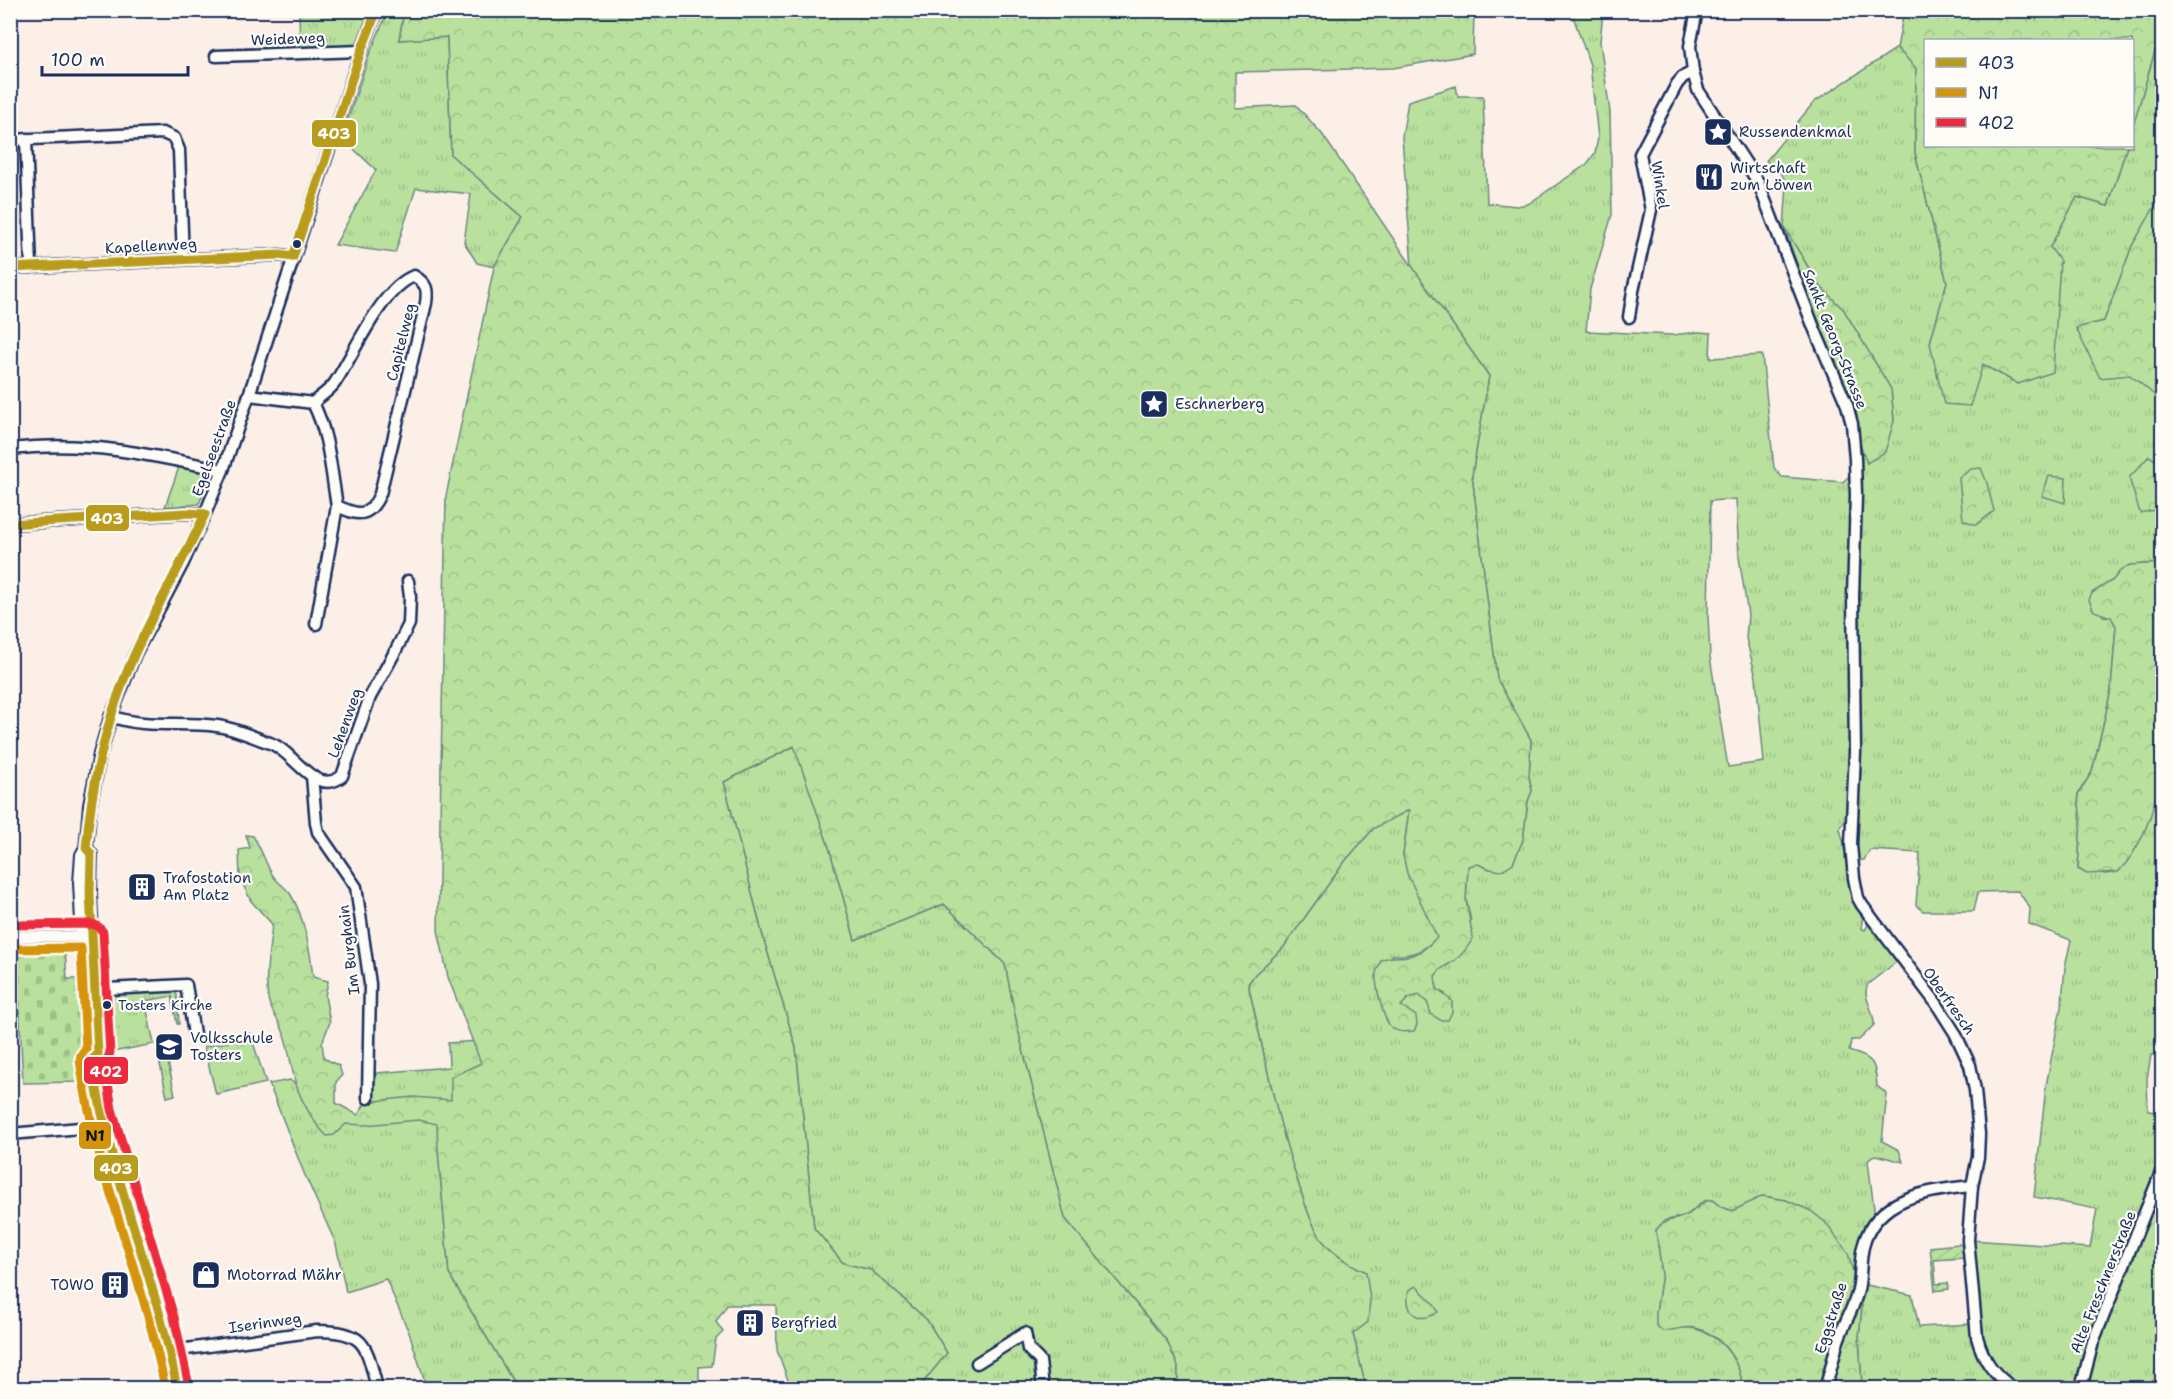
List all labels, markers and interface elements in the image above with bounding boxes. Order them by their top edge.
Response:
street label: Weideweg [251,28,325,50]
scale bar [42,39,188,77]
legend [1924,39,2134,147]
text: 100 m [51,48,105,72]
text: 403 [1978,51,2015,75]
text: N1 [1978,81,1999,105]
text: 402 [1978,111,2015,135]
place icon: Russendenkmal [1702,116,1734,148]
line badge: 403 [311,119,357,148]
place label: Russendenkmal [1739,122,1852,142]
text: 403 [317,123,351,144]
place label: Wirtschaft zum Löwen [1730,158,1813,195]
street label: Winkel [1646,159,1674,211]
restaurant icon: Wirtschaft zum Löwen [1693,161,1725,193]
street label: Kapellenweg [105,234,197,258]
unlabelled marker [291,238,303,250]
street label: Sankt Georg-Strasse [1798,266,1872,412]
street label: Capitelweg [382,301,420,383]
place icon: Eschnerberg [1138,388,1170,420]
place label: Eschnerberg [1175,394,1264,414]
street label: Egelseestraße [187,397,241,499]
line badge: 403 [85,504,130,532]
text: 403 [90,508,124,529]
street label: Lehenweg [323,685,367,761]
place label: Trafostation Am Platz [163,868,251,905]
building icon: Trafostation Am Platz [126,871,158,903]
street label: Im Burghain [334,904,364,996]
street label: Oberfresch [1918,963,1980,1039]
place label: Tosters Kirche [118,996,213,1014]
marker: Tosters Kirche [101,999,113,1011]
place label: Volksschule Tosters [190,1028,273,1065]
school or university icon: Volksschule Tosters [153,1031,185,1063]
line badge: 402 [83,1056,129,1085]
text: 402 [90,1061,123,1082]
line badge: N1 [78,1121,112,1150]
text: N1 [85,1125,105,1146]
line badge: 403 [93,1154,139,1182]
text: 403 [99,1158,133,1179]
street label: Alte Freschnerstraße [2065,1208,2141,1356]
shop icon: Motorrad Mähr [190,1259,222,1291]
place label: Motorrad Mähr [227,1265,342,1285]
building icon: TOWO [99,1269,131,1301]
place label: TOWO [50,1275,94,1295]
street label: Eggstraße [1810,1280,1852,1356]
building icon: Bergfried [734,1307,766,1339]
street label: Iserinweg [227,1308,303,1338]
place label: Bergfried [771,1313,838,1333]

